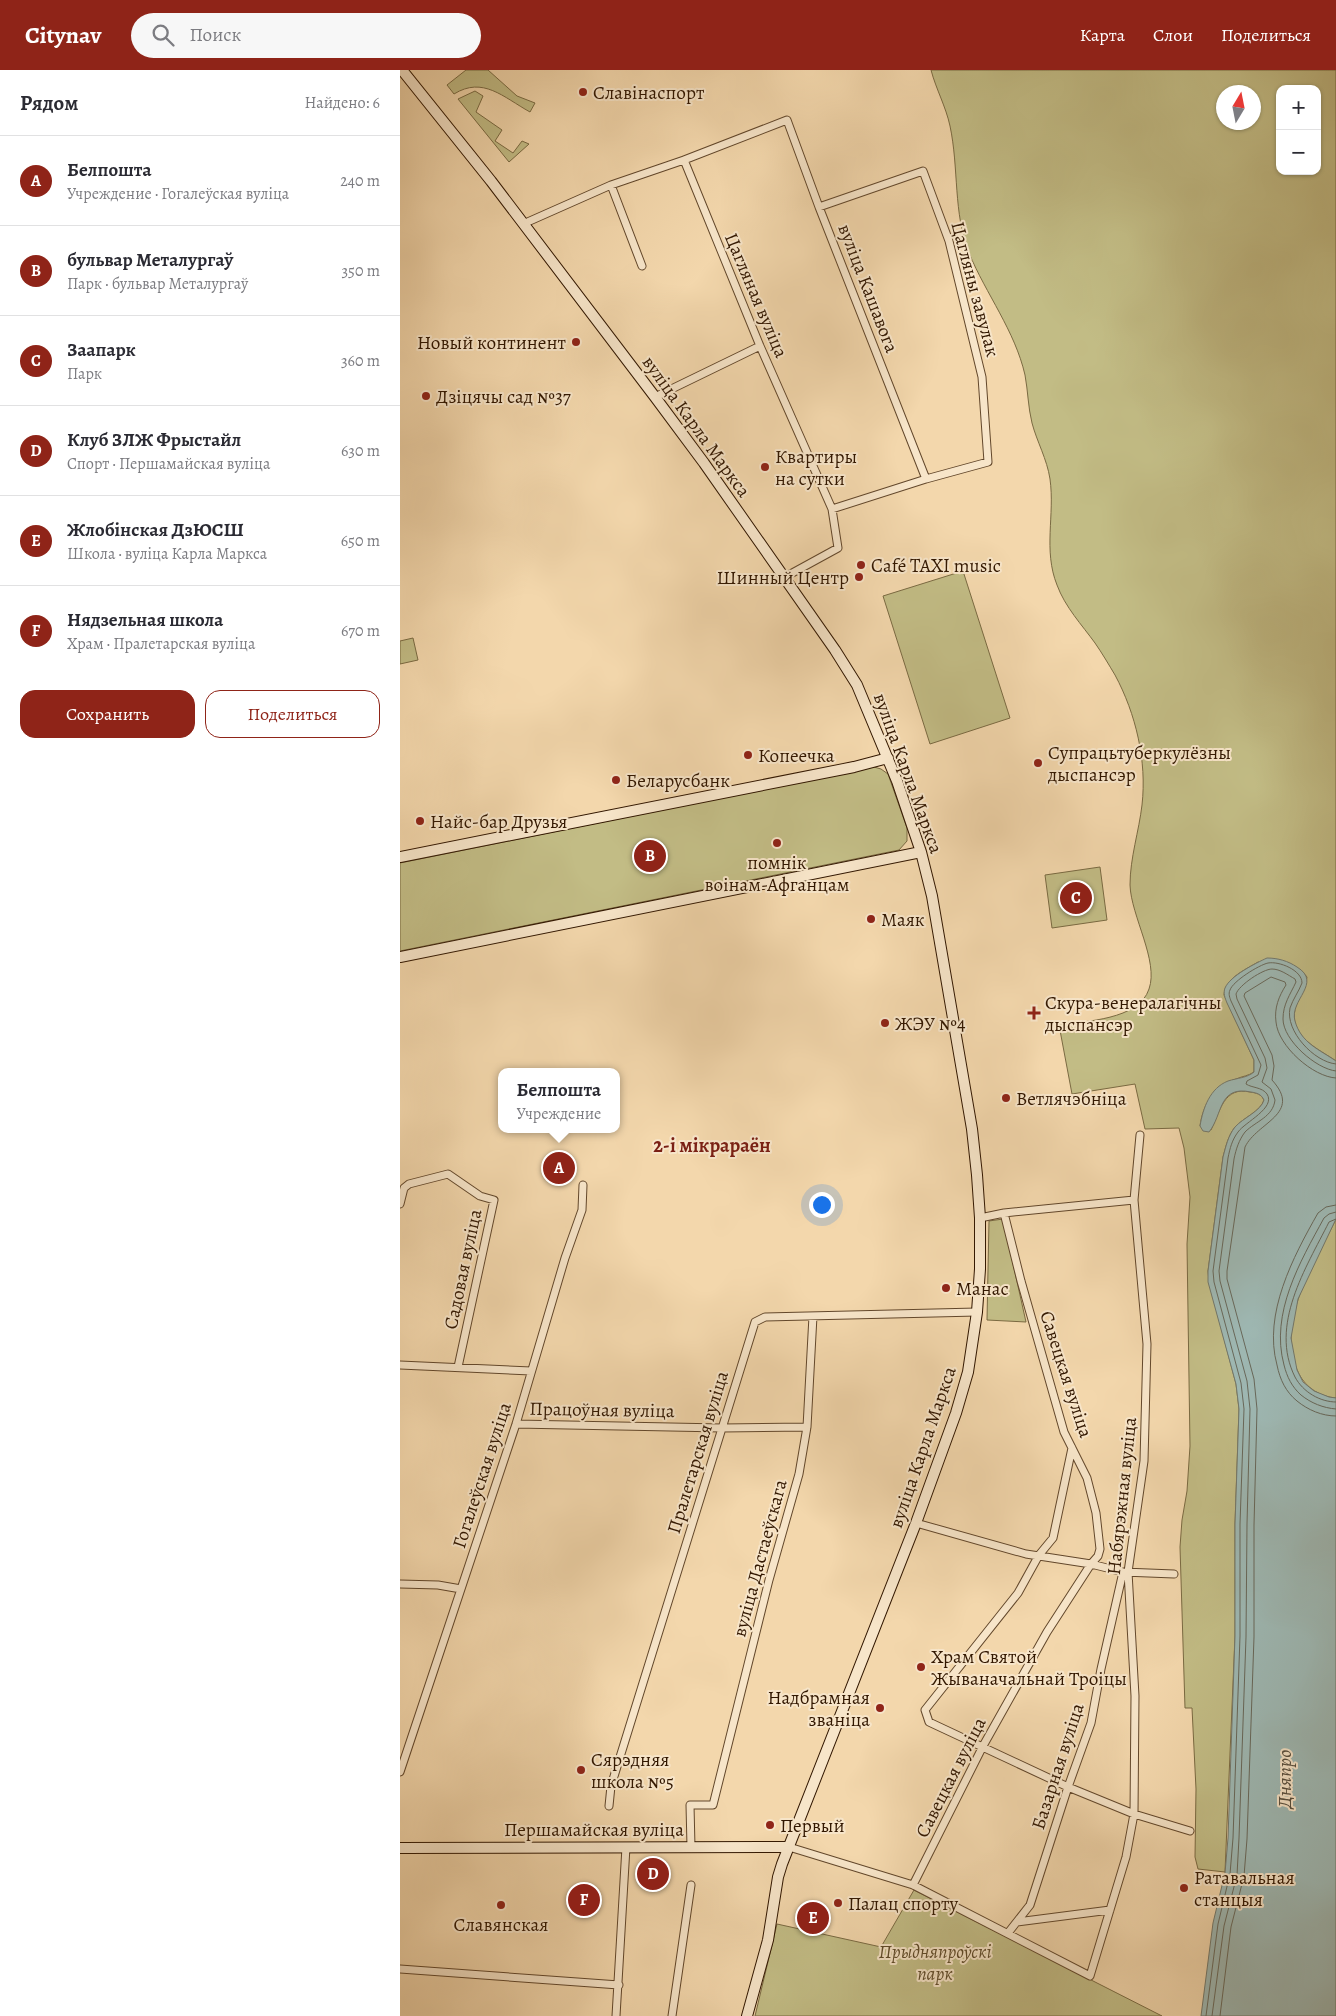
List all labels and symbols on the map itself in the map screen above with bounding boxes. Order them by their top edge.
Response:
place label: Славінаспорт [593,80,705,106]
north arrow [1216,85,1261,130]
marker: Славінаспорт [577,86,589,98]
street label: Цагляны завулак [944,219,1006,360]
street label: вуліца Кашавога [832,220,905,357]
street label: Цагляная вуліца [718,229,794,362]
place label: Новый континент [417,330,567,356]
marker: Новый континент [570,336,582,348]
street label: вуліца Карла Маркса [636,351,757,503]
place label: Дзіцячы сад №37 [436,384,571,410]
marker: Дзіцячы сад №37 [420,390,432,402]
place label: Квартиры на сутки [775,444,857,492]
marker: Квартиры на сутки [759,461,771,473]
place label: Café TAXI music [871,553,1001,579]
marker: Café TAXI music [855,559,867,571]
place label: Шинный Центр [716,565,849,591]
marker: Шинный Центр [853,571,865,583]
street label: вуліца Карла Маркса [867,689,949,857]
place label: Супрацьтуберкулёзны дыспансэр [1047,740,1231,788]
place label: Копеечка [758,743,835,769]
marker: Копеечка [742,749,754,761]
marker: Супрацьтуберкулёзны дыспансэр [1032,757,1044,769]
place label: Беларусбанк [626,768,730,794]
marker: Беларусбанк [610,774,622,786]
place label: Найс-бар Друзья [430,809,567,835]
marker: Найс-бар Друзья [414,815,426,827]
pin: B [634,837,666,875]
marker: помнік воінам-Афганцам [771,837,783,849]
place label: помнік воінам-Афганцам [705,850,849,898]
pin: C [1060,879,1092,917]
place label: Маяк [881,907,925,933]
marker: Маяк [865,913,877,925]
place label: Скура-венералагічны дыспансэр [1044,990,1221,1038]
marker: Скура-венералагічны дыспансэр [1027,1006,1041,1020]
place label: ЖЭУ №4 [895,1011,966,1037]
marker: ЖЭУ №4 [879,1017,891,1029]
place label: Ветлячэбніца [1016,1086,1127,1112]
marker: Ветлячэбніца [1000,1092,1012,1104]
district label: 2-і мікрараён [653,1132,771,1159]
pin: A [543,1149,575,1187]
your location [809,1192,835,1218]
street label: Садовая вуліца [438,1207,488,1332]
place label: Манас [956,1276,1009,1302]
marker: Манас [940,1282,952,1294]
street label: Савецкая вуліца [1033,1308,1099,1441]
street label: вуліца Карла Маркса [883,1363,963,1532]
street label: Пралетарская вуліца [661,1368,735,1537]
street label: Працоўная вуліца [529,1396,675,1424]
street label: Гогалеўская вуліца [446,1399,518,1552]
street label: Набярэжная вуліца [1101,1416,1143,1576]
street label: вуліца Дастаеўскага [726,1476,794,1640]
place label: Храм Святой Жываначальнай Троіцы [931,1644,1127,1692]
marker: Храм Святой Жываначальнай Троіцы [915,1661,927,1673]
place label: Надбрамная званіца [768,1685,870,1733]
street label: Базарная вуліца [1025,1700,1091,1833]
marker: Надбрамная званіца [874,1702,886,1714]
street label: Савецкая вуліца [909,1713,993,1842]
place label: Сярэдняя школа №5 [591,1747,674,1795]
water label: Дняпро [1271,1750,1298,1810]
marker: Сярэдняя школа №5 [575,1764,587,1776]
place label: Первый [780,1813,845,1839]
street label: Першамайская вуліца [504,1817,684,1843]
marker: Первый [764,1819,776,1831]
pin: D [637,1855,669,1893]
place label: Ратавальная станцыя [1194,1865,1295,1913]
pin: F [568,1881,600,1919]
marker: Ратавальная станцыя [1178,1882,1190,1894]
place label: Палац спорту [848,1891,958,1917]
marker: Палац спорту [832,1897,844,1909]
marker: Славянская [495,1899,507,1911]
pin: E [797,1899,829,1937]
place label: Славянская [453,1912,549,1938]
park label: Прыдняпроўскі парк [878,1939,992,1987]

